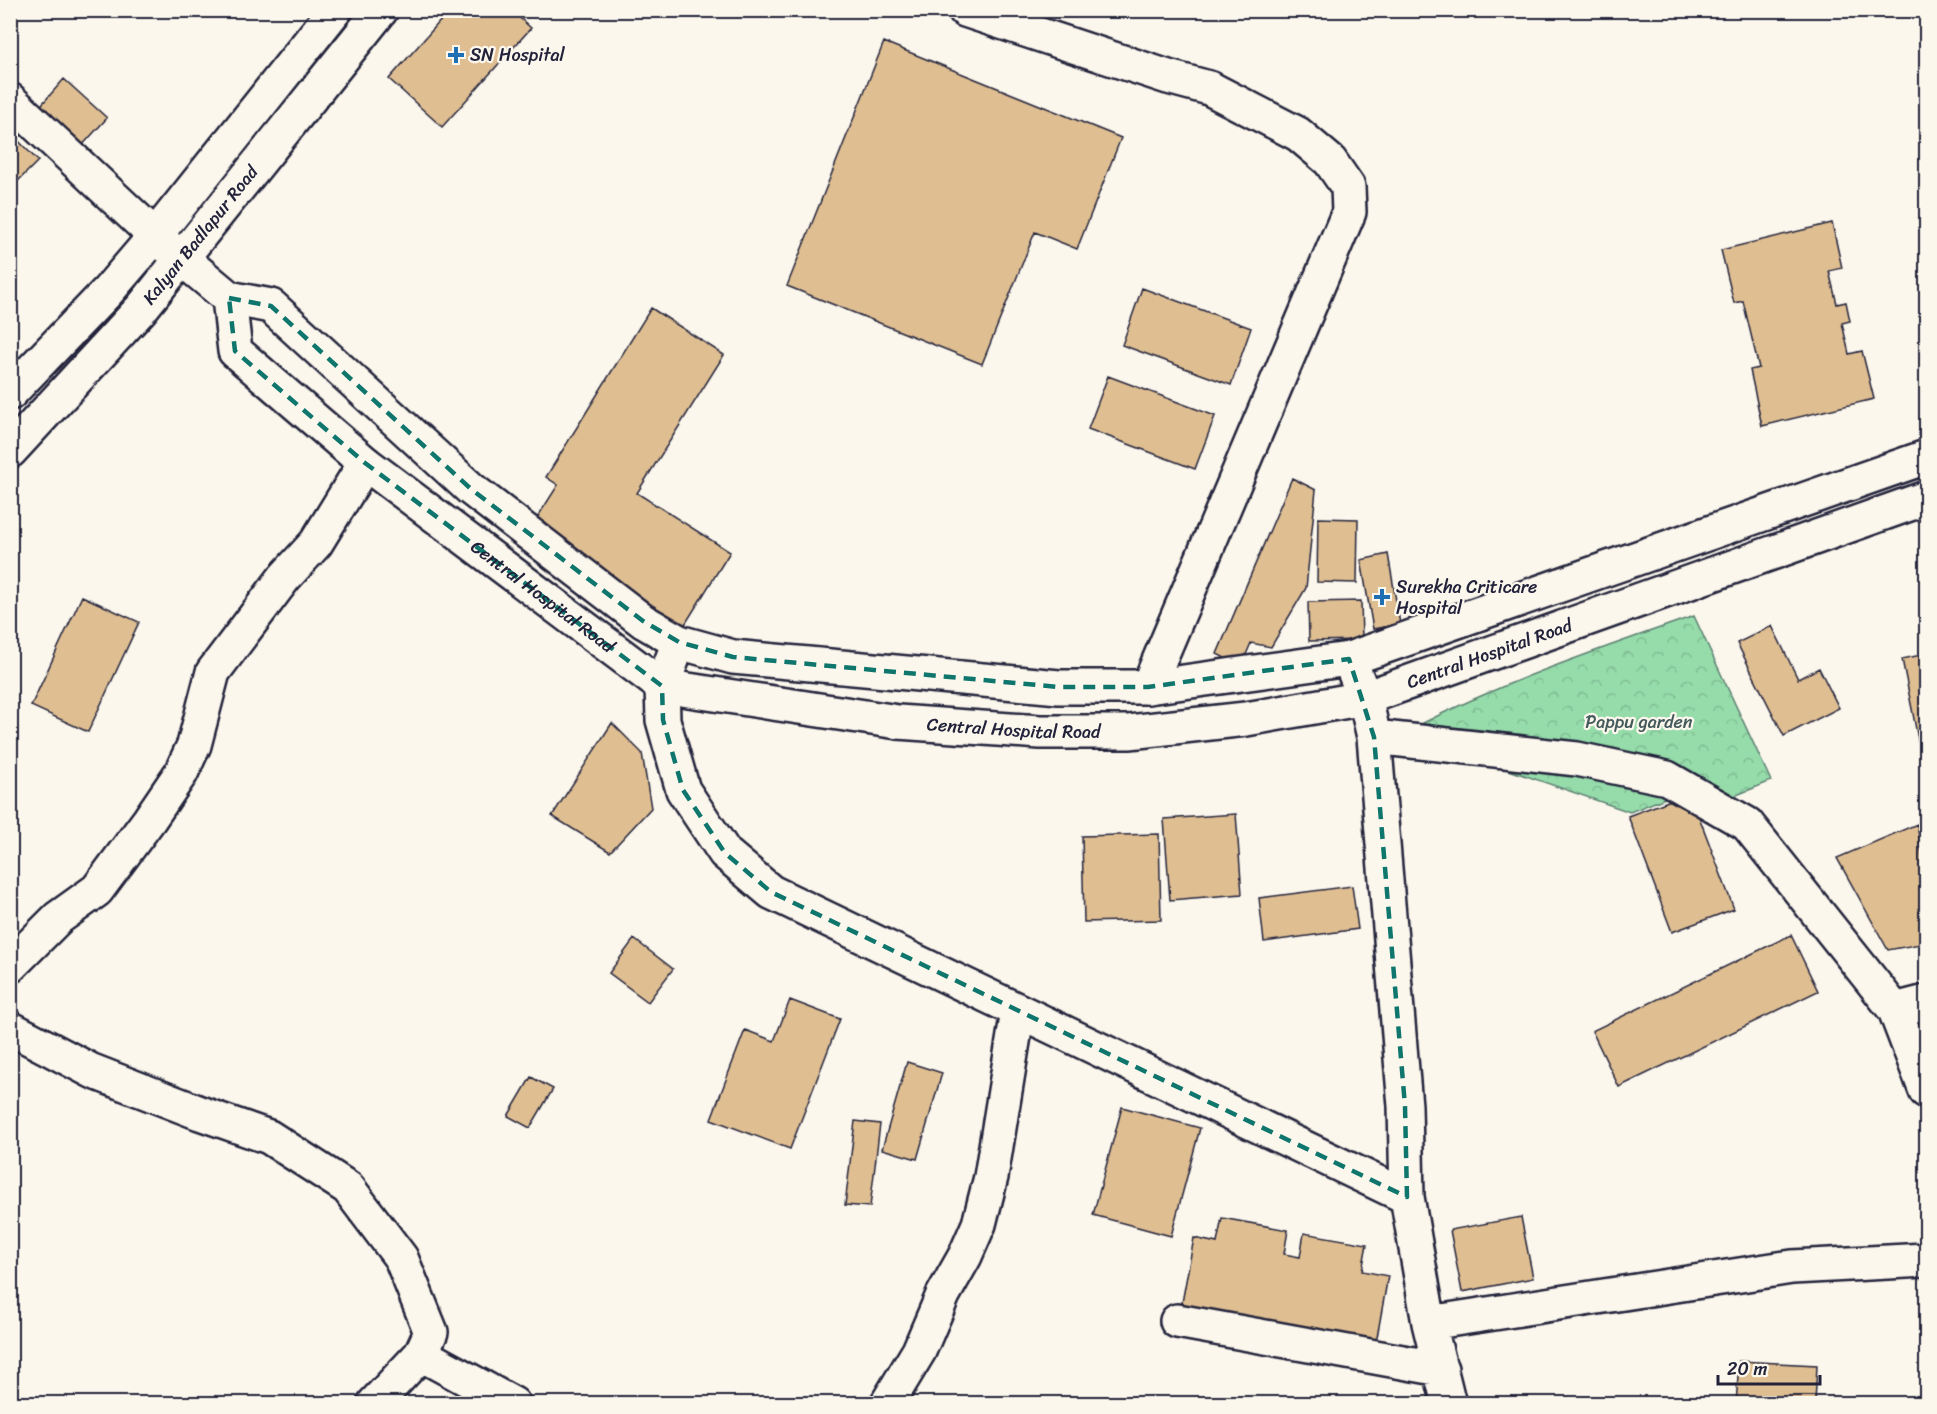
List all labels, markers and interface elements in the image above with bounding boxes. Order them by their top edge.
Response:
place label: SN Hospital [470,39,566,71]
marker: SN Hospital [447,46,465,64]
street label: Kalyan Badlapur Road [134,157,268,312]
street label: Central Hospital Road [463,531,623,662]
place label: Surekha Criticare Hospital [1396,571,1537,624]
marker: Surekha Criticare Hospital [1373,588,1391,606]
street label: Central Hospital Road [1402,609,1578,698]
park label: Pappu garden [1585,706,1693,738]
street label: Central Hospital Road [926,708,1102,748]
scale bar [1718,1348,1820,1386]
text: 20 m [1727,1353,1767,1385]

